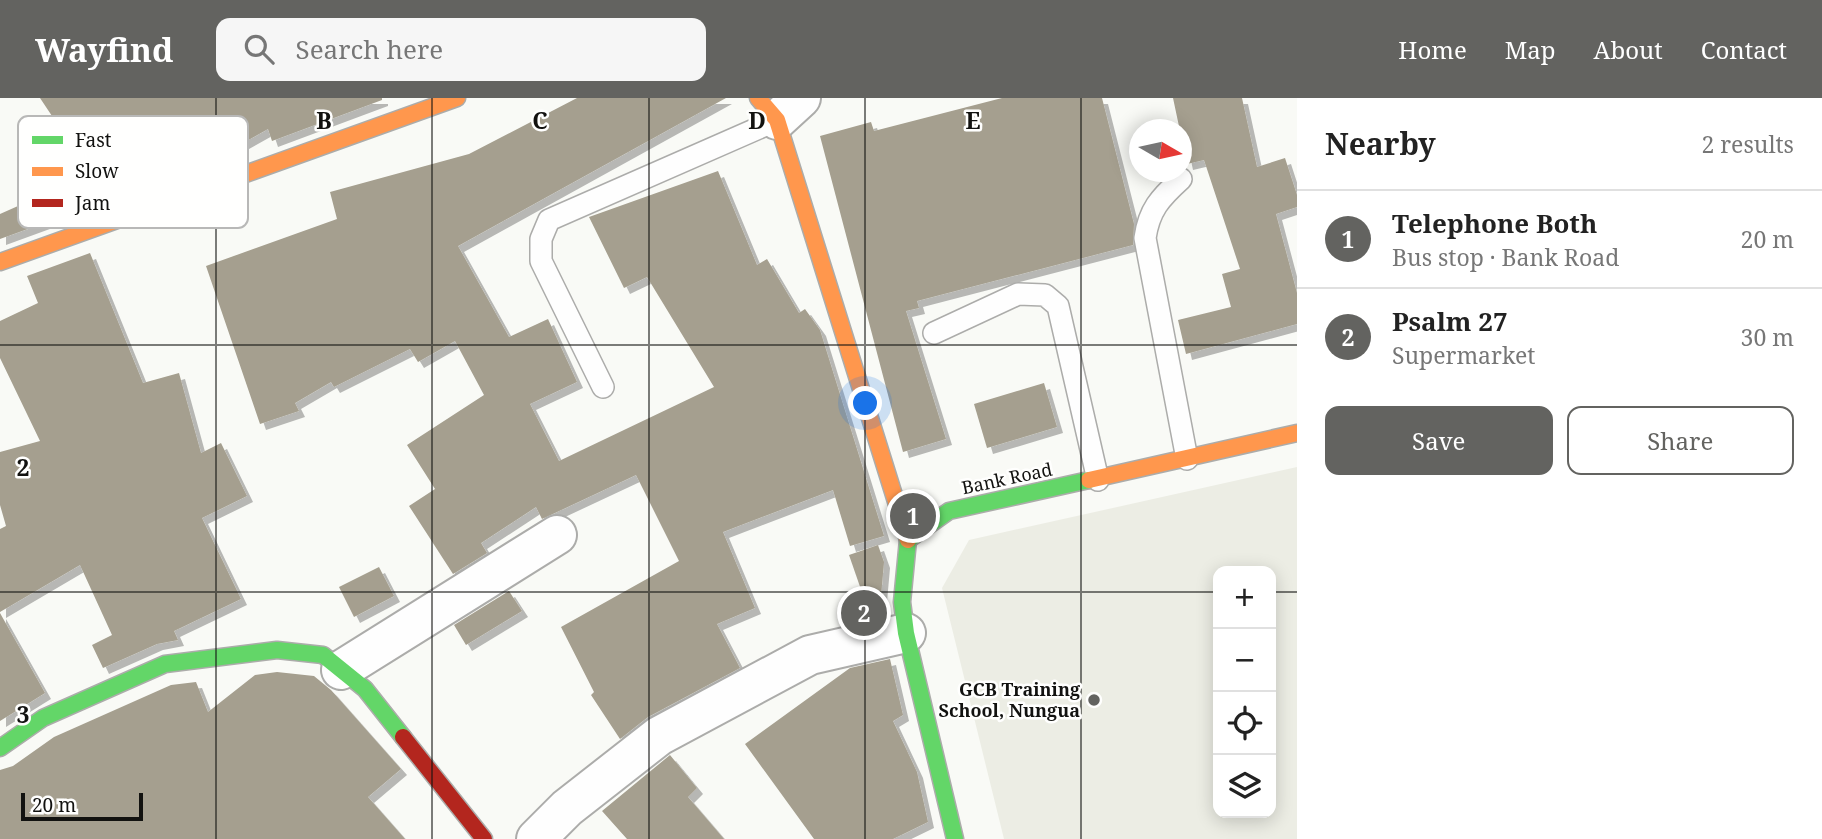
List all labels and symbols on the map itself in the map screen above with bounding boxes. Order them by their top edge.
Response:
text: B [316,104,332,136]
text: C [532,104,548,136]
text: D [748,104,766,136]
text: E [965,104,981,136]
legend [18,116,248,228]
north arrow [1129,119,1192,182]
text: Fast [75,127,112,153]
text: Slow [75,158,119,184]
text: Jam [74,190,110,216]
your location [848,386,882,420]
text: 2 [17,451,30,483]
street label: Bank Road [959,457,1054,499]
pin: 1 [890,490,936,542]
pin: 2 [841,587,887,639]
place label: GCB Training School, Nungua [939,677,1081,722]
marker: GCB Training School, Nungua [1086,692,1102,708]
text: 3 [17,698,30,730]
scale bar [21,790,144,822]

